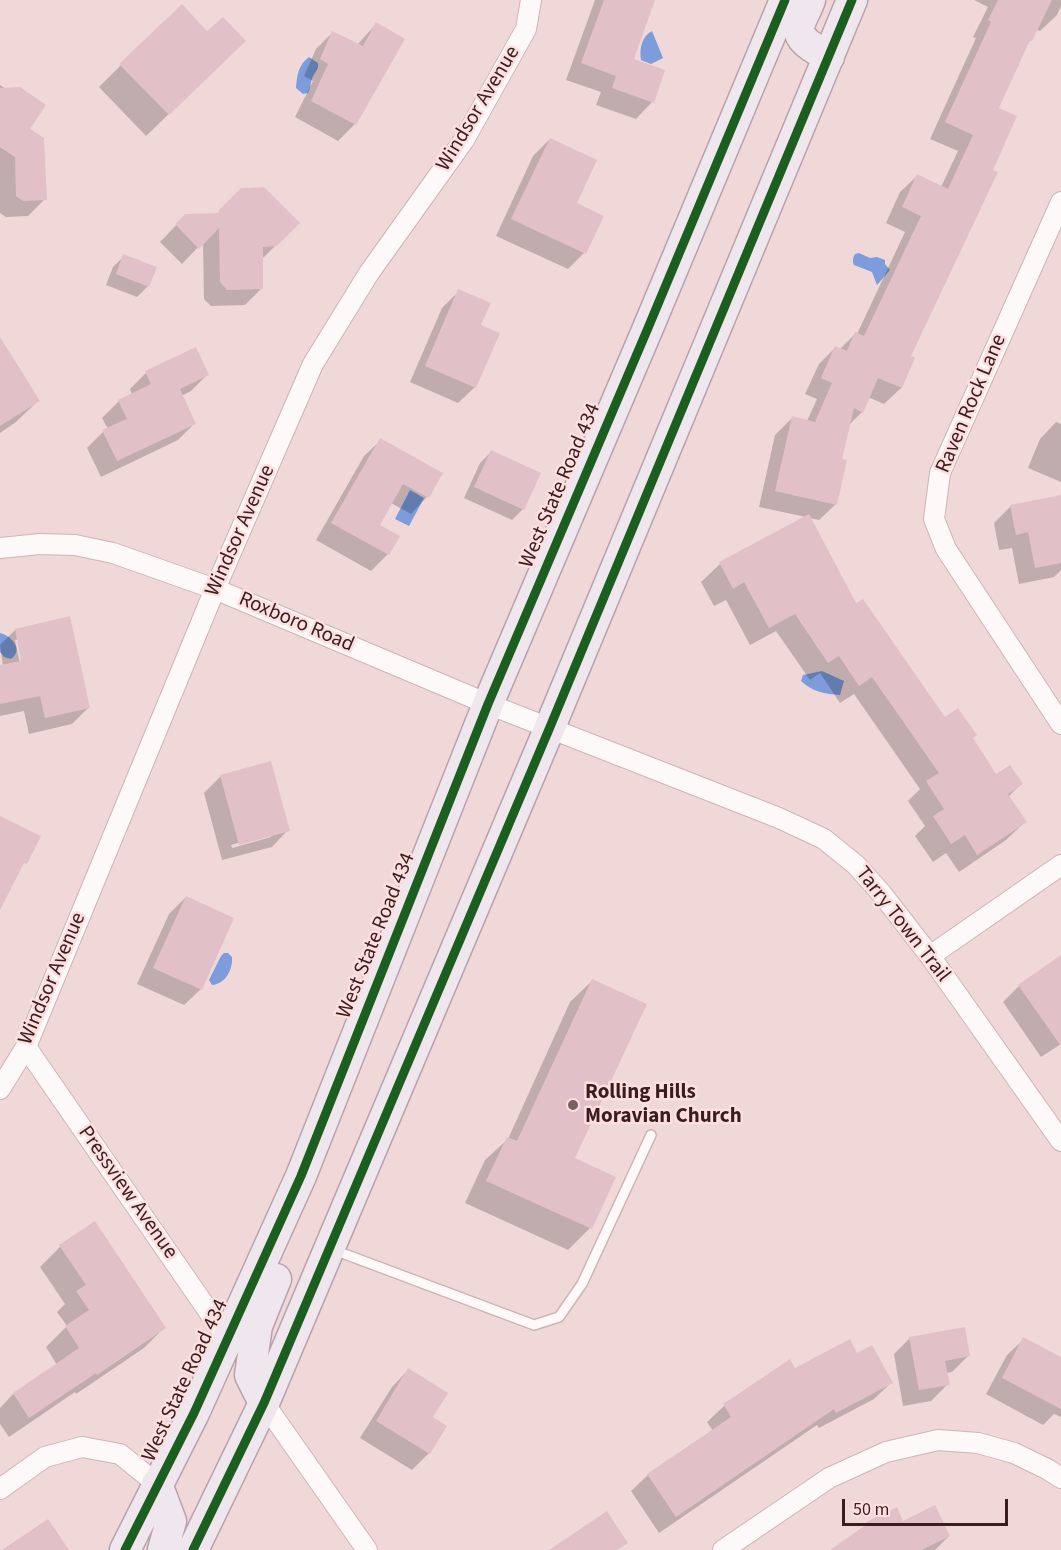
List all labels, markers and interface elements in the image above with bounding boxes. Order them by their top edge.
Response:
street label: Windsor Avenue [432,42,526,176]
street label: Raven Rock Lane [931,331,1013,477]
street label: West State Road 434 [515,400,607,572]
street label: Windsor Avenue [201,461,281,601]
street label: Roxboro Road [235,587,357,659]
street label: West State Road 434 [332,850,422,1022]
street label: Tarry Town Trail [849,862,955,988]
street label: Windsor Avenue [14,909,92,1049]
place label: Rolling Hills Moravian Church [585,1080,742,1130]
marker: Rolling Hills Moravian Church [566,1098,580,1112]
street label: Pressview Avenue [72,1122,182,1264]
street label: West State Road 434 [137,1296,235,1466]
scale bar [845,1487,1012,1525]
text: 50 m [853,1497,889,1522]

